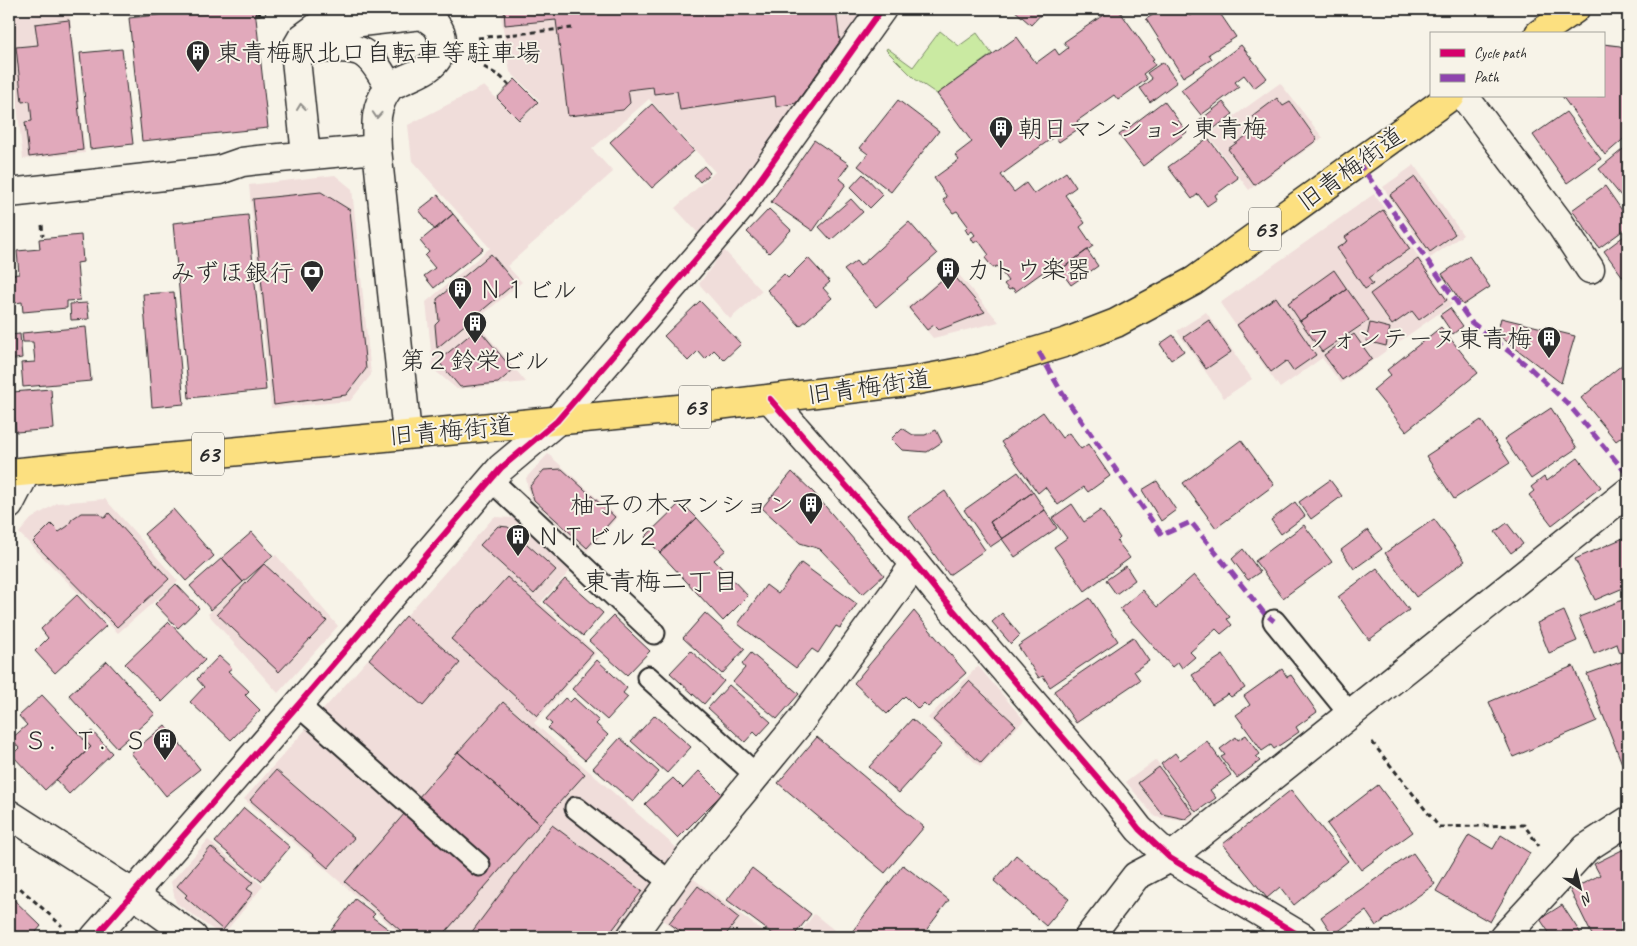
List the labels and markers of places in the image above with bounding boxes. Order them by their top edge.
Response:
place label: 東青梅駅北口自転車等駐車場 [216,37,541,69]
building icon: 東青梅駅北口自転車等駐車場 [185,39,211,73]
place label: 朝日マンション東青梅 [1018,113,1267,145]
building icon: 朝日マンション東青梅 [988,115,1014,149]
place label: カトウ楽器 [966,254,1091,286]
building icon: カトウ楽器 [935,256,961,290]
place label: みずほ銀行 [170,257,294,289]
bank icon: みずほ銀行 [299,259,325,293]
place label: Ｎ１ビル [478,274,578,306]
building icon: Ｎ１ビル [447,276,473,310]
building icon: 第２鈴栄ビル [462,310,488,344]
place label: フォンテーヌ東青梅 [1306,323,1532,355]
building icon: フォンテーヌ東青梅 [1536,325,1562,359]
place label: 第２鈴栄ビル [400,345,550,377]
place label: 柚子の木マンション [570,489,794,521]
building icon: 柚子の木マンション [798,491,824,525]
place label: ＮＴビル２ [536,521,661,553]
building icon: ＮＴビル２ [505,523,531,557]
place label: Ｓ．Ｔ．Ｓ [23,725,148,757]
building icon: Ｓ．Ｔ．Ｓ [152,727,178,761]

